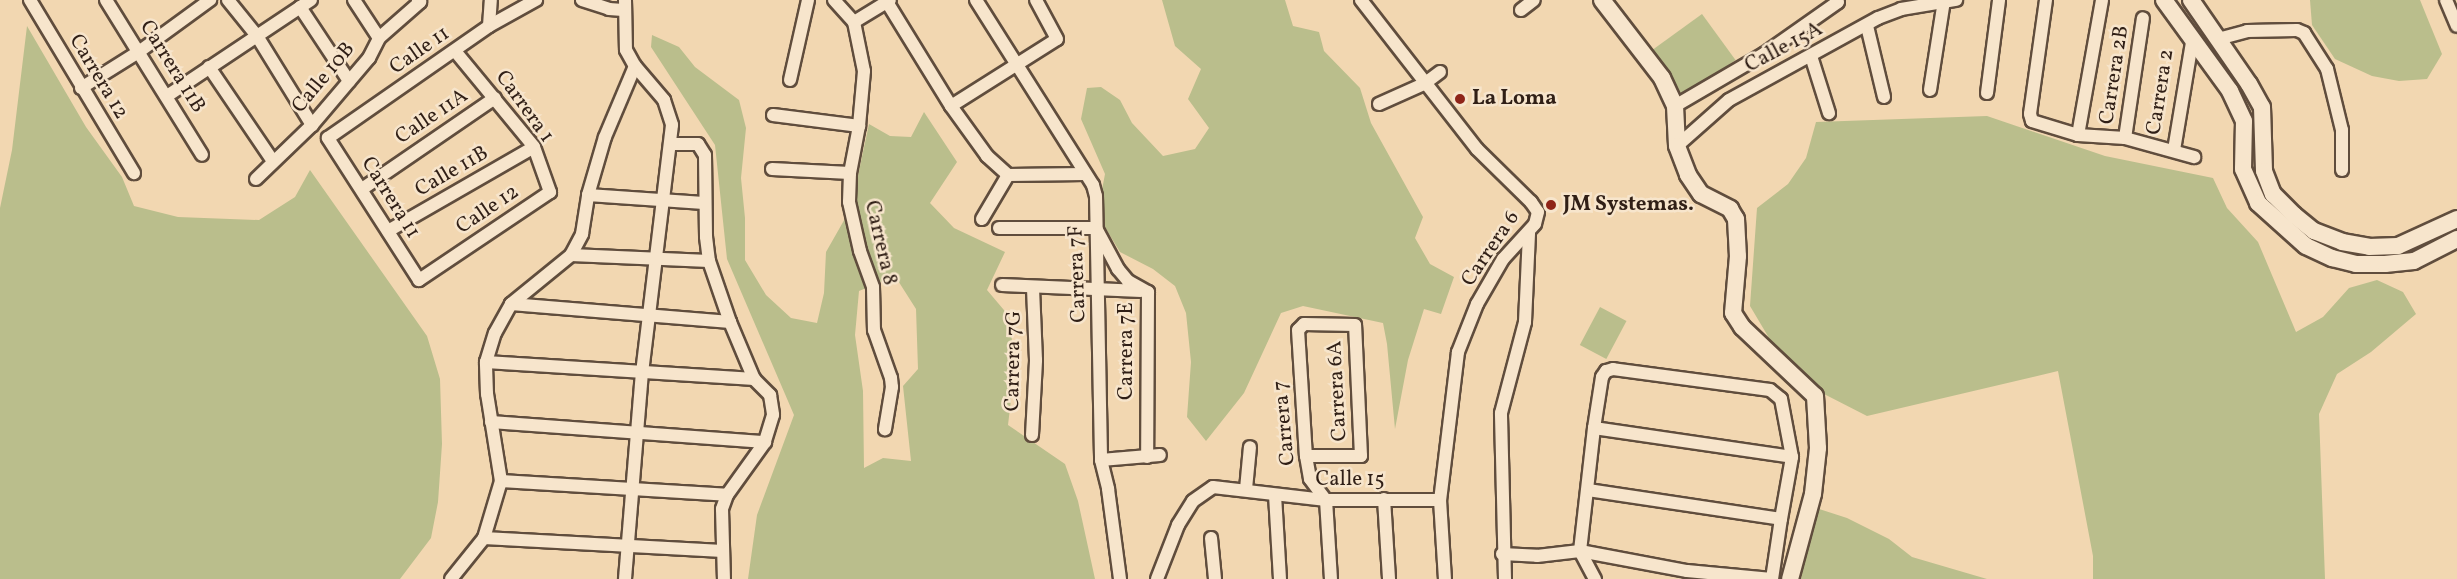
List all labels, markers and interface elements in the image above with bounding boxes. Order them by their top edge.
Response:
street label: Carrera 11B [134,16,210,118]
street label: Calle 15A [1741,17,1827,79]
street label: Calle 11 [385,21,455,81]
street label: Carrera 2B [2095,24,2135,126]
street label: Carrera 12 [63,30,133,124]
street label: Calle 10B [287,37,361,119]
street label: Carrera 2 [2142,47,2180,137]
street label: Carrera 1 [489,66,559,148]
street label: Calle 11A [391,84,473,150]
place label: La Loma [1472,86,1557,112]
marker: La Loma [1453,92,1467,106]
street label: Calle 11B [411,141,493,203]
street label: Carrera 11 [355,153,425,243]
street label: Calle 12 [452,180,524,240]
place label: JM Systemas. [1563,192,1694,218]
street label: Carrera 8 [858,198,902,288]
marker: JM Systemas. [1544,198,1558,212]
street label: Carrera 6 [1457,206,1525,292]
street label: Carrera 7F [1064,225,1092,323]
street label: Carrera 7E [1114,302,1140,400]
street label: Carrera 7G [1001,310,1027,412]
street label: Carrera 6A [1323,340,1353,442]
street label: Carrera 7 [1269,379,1301,467]
street label: Calle 15 [1315,467,1385,493]

